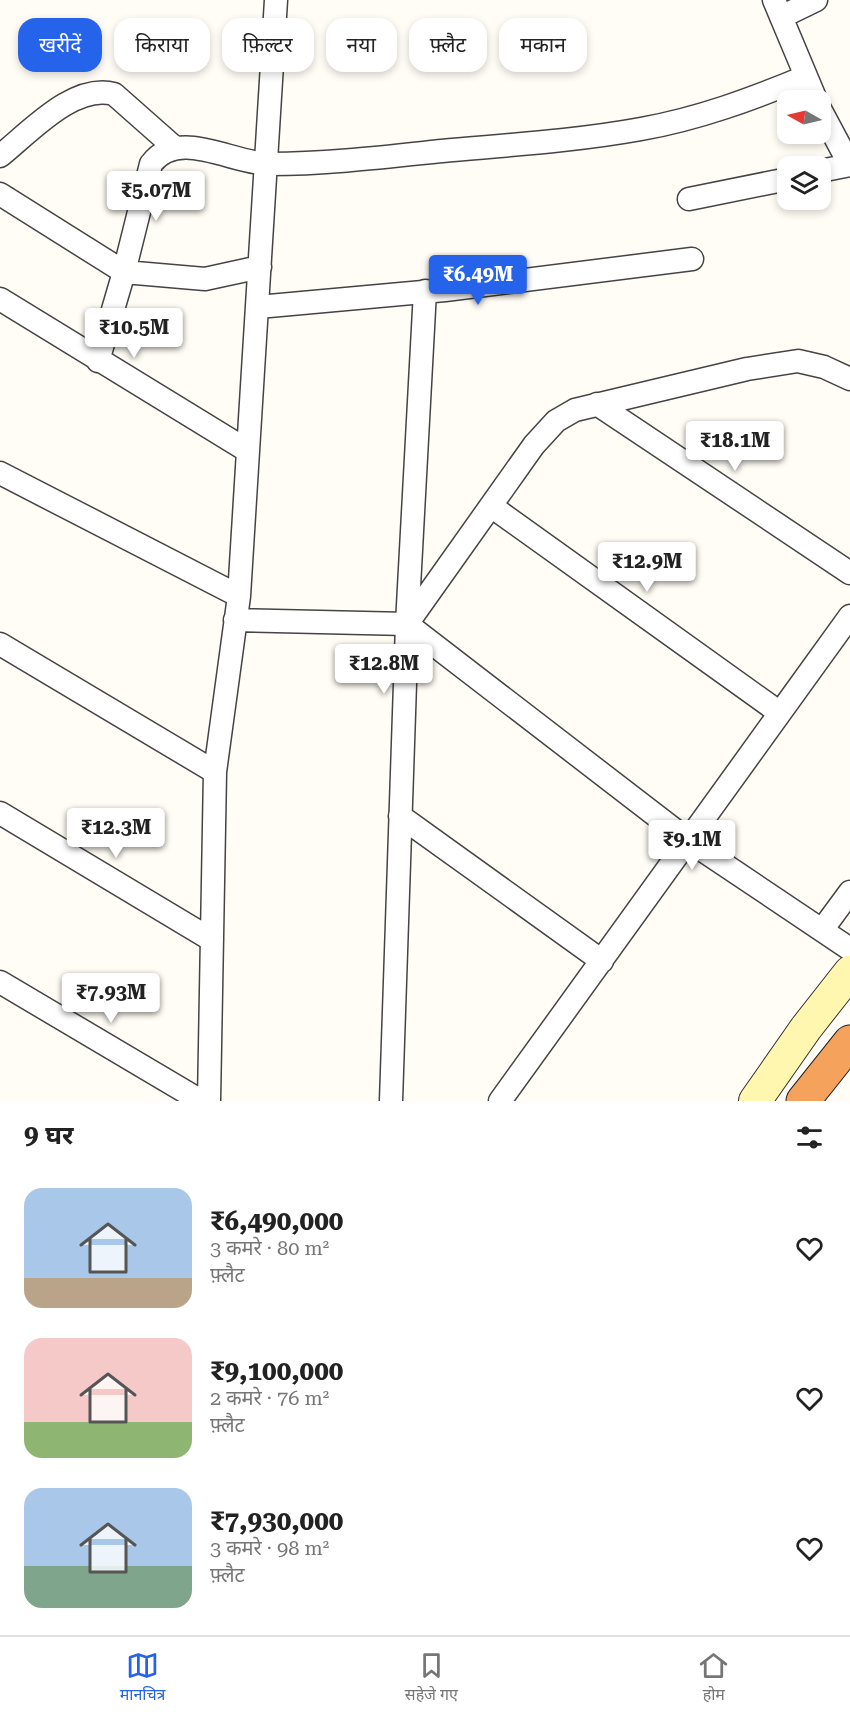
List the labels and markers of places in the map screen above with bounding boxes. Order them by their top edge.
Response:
pin: ₹5.07M [107,171,205,222]
pin: ₹6.49M [429,255,527,306]
pin: ₹10.5M [85,308,183,359]
pin: ₹18.1M [686,421,784,472]
pin: ₹12.9M [598,542,696,593]
pin: ₹12.8M [335,644,433,695]
pin: ₹12.3M [67,808,165,859]
pin: ₹9.1M [650,820,734,871]
pin: ₹7.93M [62,973,160,1024]

